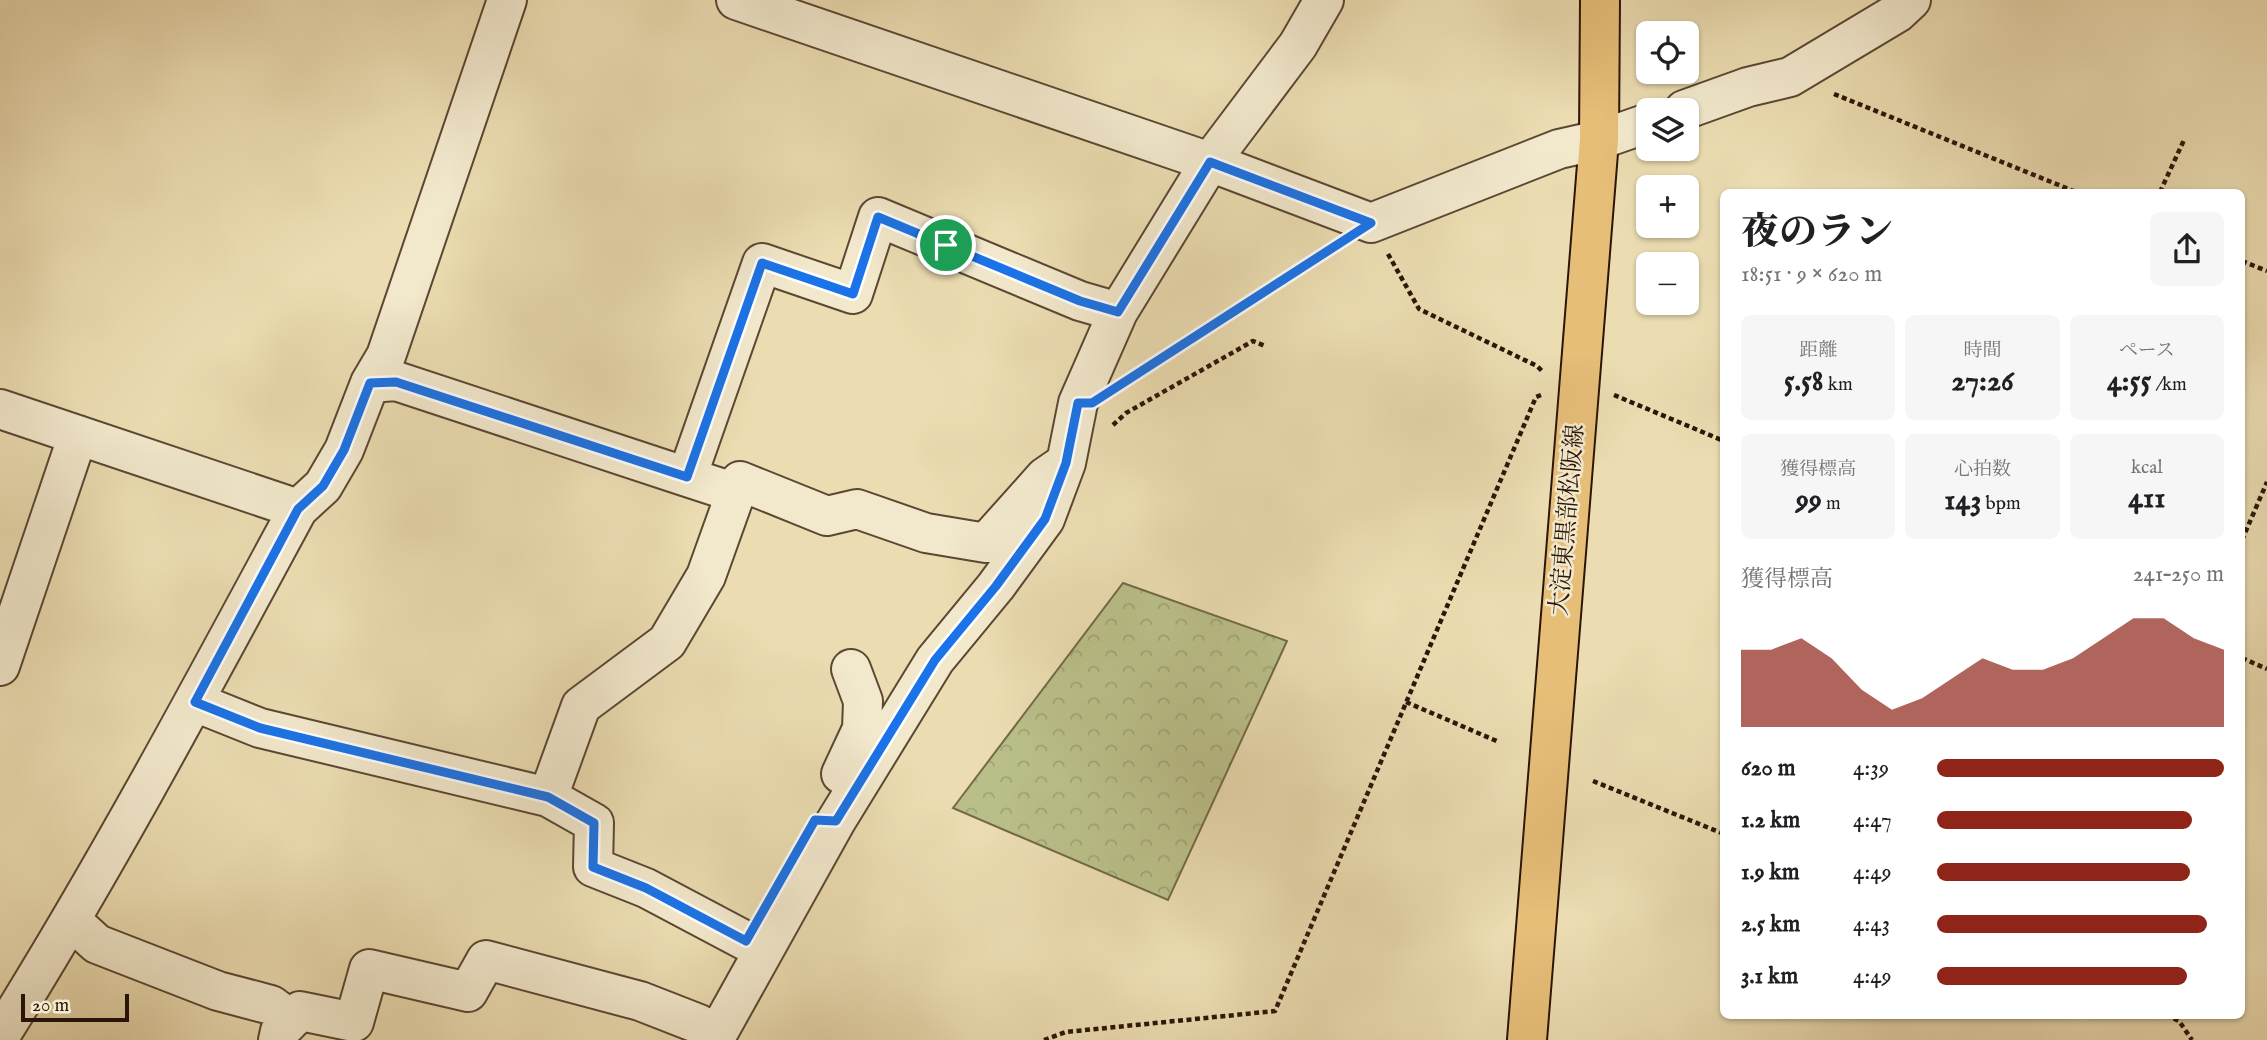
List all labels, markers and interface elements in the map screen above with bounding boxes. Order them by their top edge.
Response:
map controls [1636,21,1699,315]
button: locate [1636,21,1699,84]
button: layers [1636,98,1699,161]
button: + [1636,175,1699,238]
text: 夜のラン [1741,210,1893,258]
button: share [2150,212,2224,286]
pin [916,215,976,275]
icon: arrive [927,226,965,264]
button: − [1636,252,1699,315]
text: 18:51 · 9 × 620 m [1741,260,1882,289]
text: 距離 [1799,339,1837,363]
text: 時間 [1963,339,2002,363]
text: ペース [2119,339,2175,363]
text: 5.58 [1784,363,1824,401]
text: 27:26 [1951,363,2014,401]
text: 4:55 [2107,363,2151,401]
text: km [1824,373,1853,397]
text: /km [2151,373,2187,397]
street label: 大淀東黒部松阪線 [1544,423,1592,617]
text: kcal [2131,456,2163,480]
text: 獲得標高 [1780,458,1856,482]
text: 心拍数 [1954,458,2011,482]
text: 411 [2128,480,2165,518]
text: 99 [1796,482,1822,520]
text: 143 [1944,482,1981,520]
text: m [1822,492,1841,516]
text: bpm [1981,492,2021,516]
text: 241–250 m [2133,560,2224,589]
text: 獲得標高 [1741,565,1833,594]
text: 620 m [1741,754,1796,783]
text: 4:39 [1853,754,1889,783]
text: 1.2 km [1741,806,1800,835]
text: 4:47 [1853,806,1892,835]
text: 1.9 km [1741,858,1800,887]
text: 4:49 [1853,858,1892,887]
text: 2.5 km [1741,910,1800,939]
text: 4:43 [1853,910,1890,939]
text: 3.1 km [1741,962,1798,991]
text: 4:49 [1853,962,1892,991]
scale bar [21,991,130,1023]
text: 20 m [32,994,69,1018]

